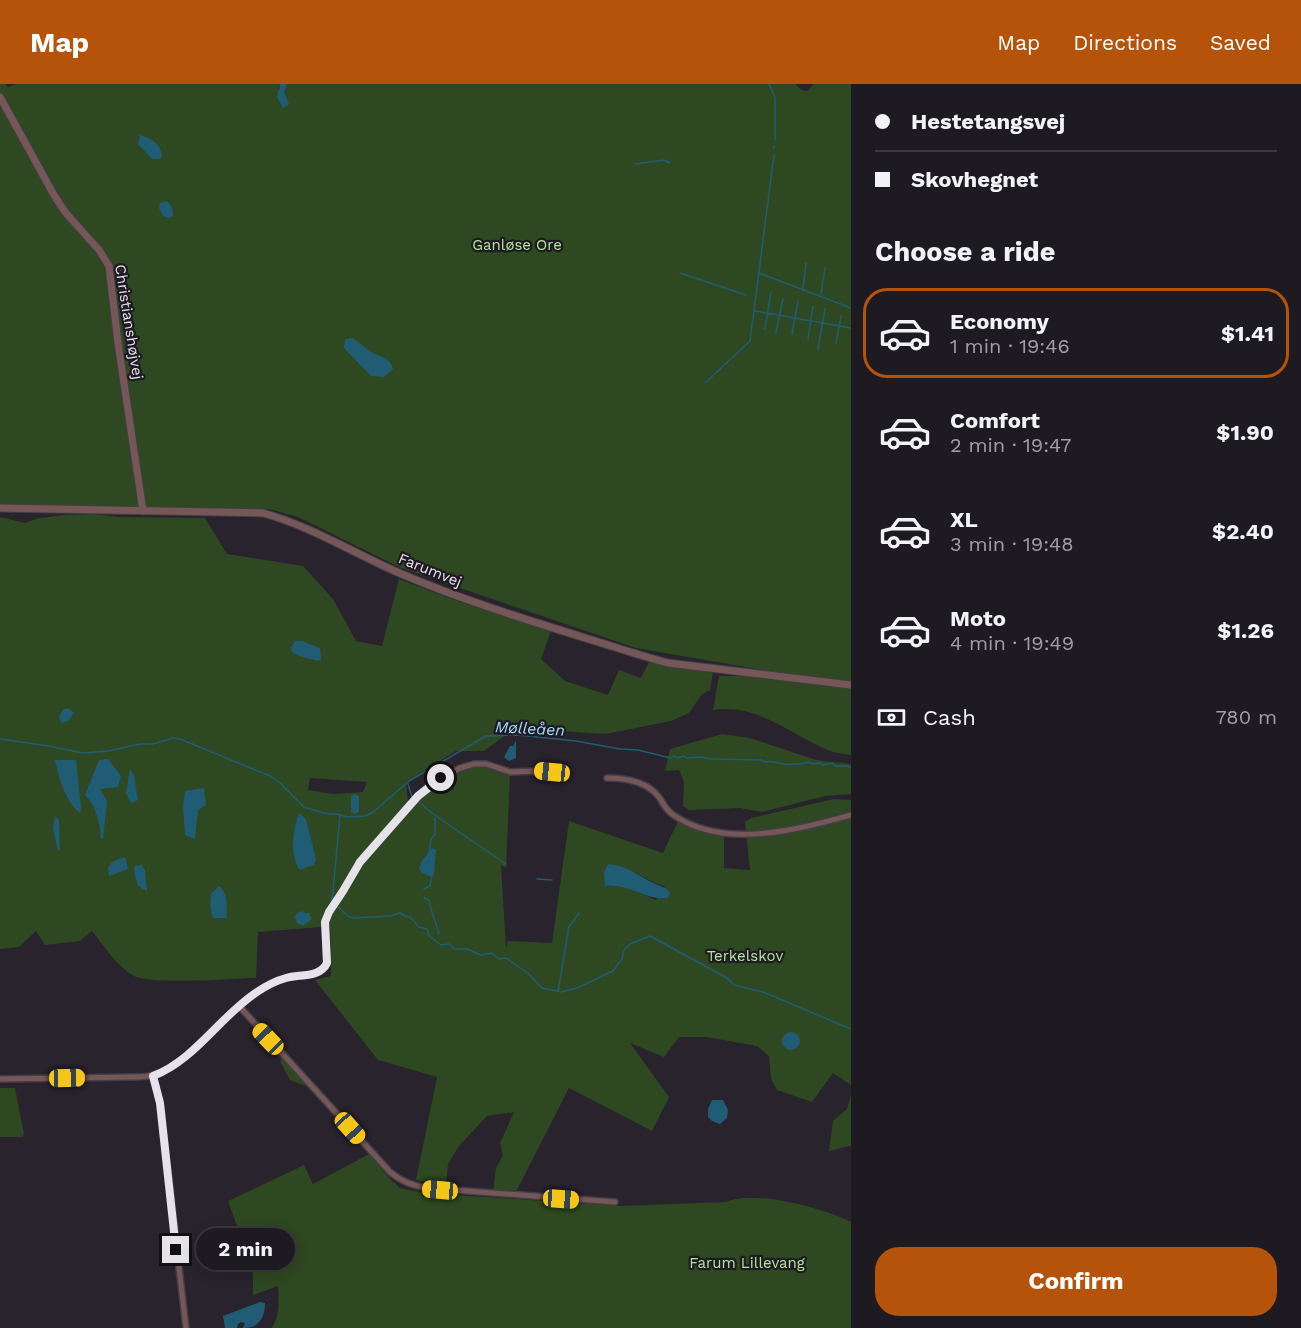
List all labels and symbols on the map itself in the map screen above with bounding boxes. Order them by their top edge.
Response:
park label: Ganløse Ore [472,236,562,254]
street label: Christianshøjvej [111,263,147,381]
street label: Farumvej [396,549,464,591]
water label: Mølleåen [495,717,565,740]
car [533,761,571,783]
route start [427,764,454,791]
park label: Terkelskov [707,947,784,965]
car [249,1020,287,1058]
car [49,1069,85,1087]
car [331,1109,369,1147]
car [421,1179,459,1201]
car [542,1189,580,1209]
callout: 2 min [197,1229,296,1271]
route end [162,1236,189,1263]
park label: Farum Lillevang [689,1254,805,1272]

